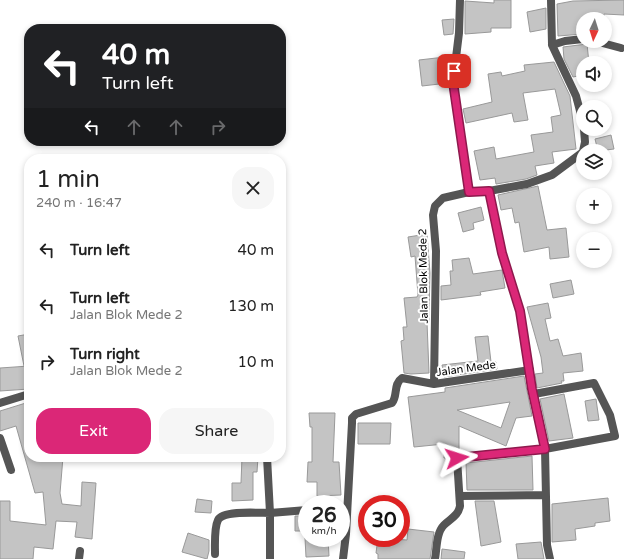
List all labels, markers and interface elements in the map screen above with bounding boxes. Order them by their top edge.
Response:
north arrow [576,12,612,48]
map controls [576,12,612,268]
text: 40 m [102,38,170,72]
icon: left [36,40,88,92]
pin [437,54,471,88]
button: sound [576,56,612,92]
icon: arrive [443,60,465,82]
text: Turn left [102,72,174,94]
button: search [576,100,612,136]
icon: left [81,116,103,138]
icon: ahead [123,116,145,138]
icon: ahead [165,116,187,138]
icon: right [207,116,229,138]
button: layers [576,144,612,180]
text: 1 min [36,165,100,194]
button: close [232,167,274,209]
button: + [576,188,612,224]
text: 240 m · 16:47 [36,195,122,211]
street label: Jalan Blok Mede 2 [416,228,431,324]
button: − [576,232,612,268]
icon: left [36,239,58,261]
text: Turn left [70,241,130,259]
text: 40 m [237,241,274,259]
text: Turn left [70,289,130,307]
icon: left [36,295,58,317]
text: 130 m [228,297,274,315]
text: Jalan Blok Mede 2 [70,307,183,323]
text: Turn right [70,345,140,363]
icon: right [36,351,58,373]
text: 10 m [237,353,274,371]
street label: Jalan Mede [436,358,497,379]
text: Jalan Blok Mede 2 [70,363,183,379]
button: Exit [36,408,151,454]
button: Share [159,408,274,454]
position arrow [436,437,478,479]
speed limit sign: 30 [358,495,410,547]
text: 26 [311,504,337,528]
text: km/h [311,525,337,537]

